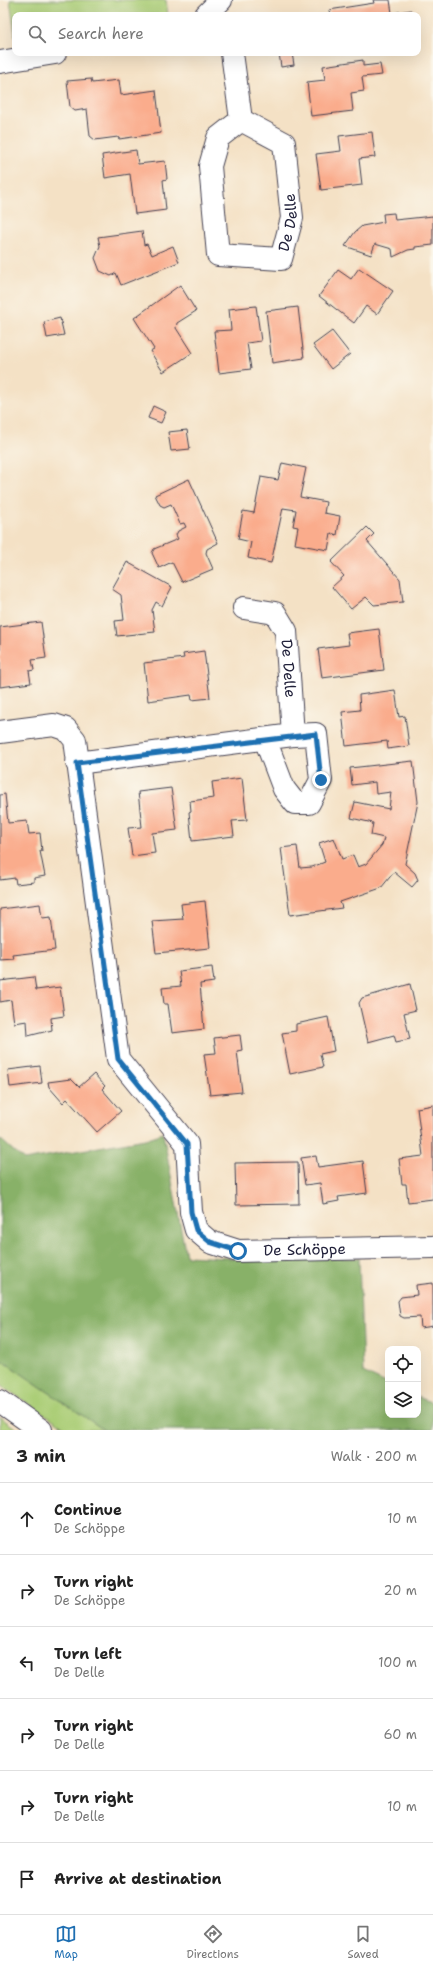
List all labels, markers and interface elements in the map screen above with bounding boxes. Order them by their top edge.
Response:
search box [12,12,421,56]
icon: search [26,23,48,45]
text: Search here [58,24,144,44]
street label: De Delle [273,193,302,254]
street label: De Delle [277,638,300,698]
route end [312,771,330,789]
street label: De Schöppe [263,1239,346,1260]
route start [229,1242,247,1260]
map controls [385,1346,421,1418]
button: locate [385,1346,421,1382]
button: layers [385,1382,421,1418]
text: 3 min [16,1445,66,1467]
text: Walk · 200 m [331,1448,417,1465]
text: Continue [54,1500,122,1520]
icon: ahead [16,1508,38,1530]
text: 10 m [387,1510,417,1527]
text: De Schöppe [54,1520,125,1537]
text: Turn right [54,1572,134,1592]
icon: right [16,1580,38,1602]
text: 20 m [384,1582,417,1599]
text: De Schöppe [54,1592,125,1609]
text: Turn left [54,1644,122,1664]
icon: left [16,1652,38,1674]
text: 100 m [378,1654,417,1671]
text: De Delle [54,1664,105,1681]
text: Turn right [54,1716,134,1736]
icon: right [16,1724,38,1746]
text: 60 m [384,1726,417,1743]
text: De Delle [54,1736,105,1753]
text: Turn right [54,1788,134,1808]
icon: right [16,1796,38,1818]
text: 10 m [387,1798,417,1815]
text: De Delle [54,1808,105,1825]
icon: arrive [16,1868,38,1890]
text: Arrive at destination [54,1869,222,1889]
tab: Map [54,1923,78,1962]
tab: Directions [186,1923,239,1962]
tab: Saved [347,1923,379,1962]

